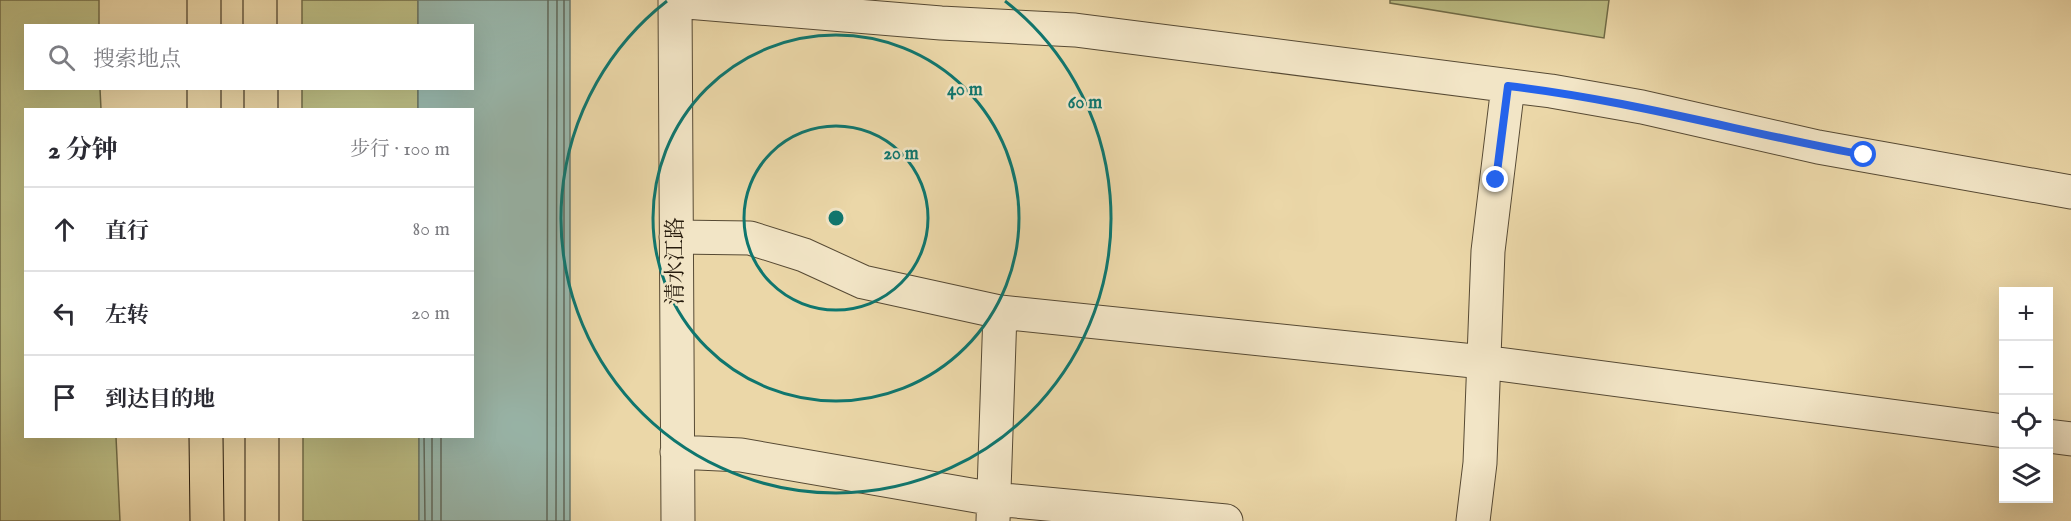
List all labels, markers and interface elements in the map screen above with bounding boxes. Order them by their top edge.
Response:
search box [24,24,474,90]
icon: search [45,41,78,74]
text: 搜索地点 [93,46,181,74]
text: 40 m [947,79,983,102]
text: 60 m [1068,92,1102,115]
text: 2 分钟 [48,134,118,167]
text: 步行 · 100 m [350,137,450,162]
route start [1850,141,1876,167]
text: 20 m [883,143,919,166]
route end [1482,166,1508,192]
centre of rings [826,208,846,228]
icon: ahead [48,213,81,246]
text: 80 m [413,217,450,242]
street label: 清水江路 [662,217,690,305]
text: 直行 [105,218,149,246]
map controls [1999,287,2053,503]
button: + [1999,287,2053,341]
icon: left [48,297,81,330]
text: 20 m [411,301,450,326]
text: 左转 [105,302,149,330]
button: − [1999,341,2053,395]
icon: arrive [48,381,81,414]
text: 到达目的地 [105,386,215,414]
button: locate [1999,395,2053,449]
button: layers [1999,449,2053,503]

